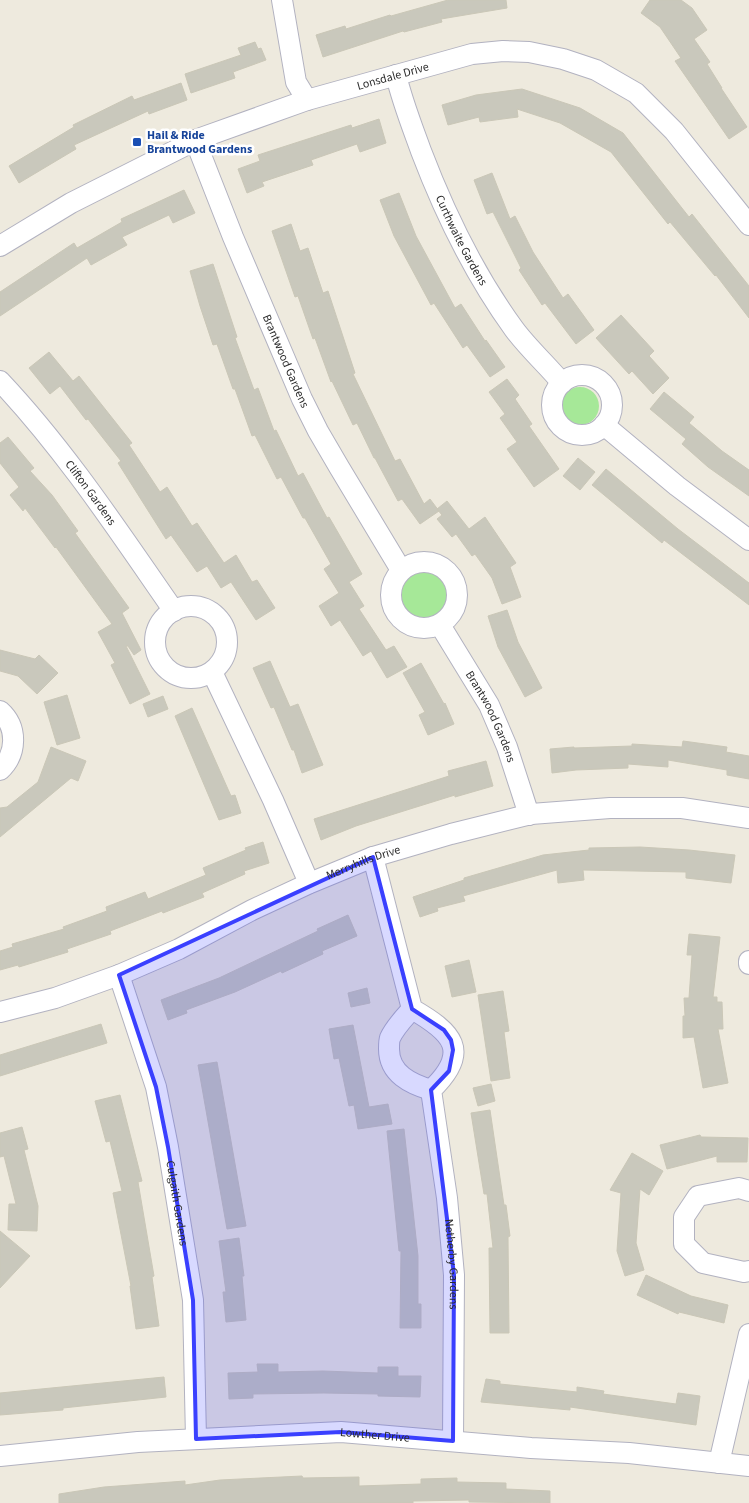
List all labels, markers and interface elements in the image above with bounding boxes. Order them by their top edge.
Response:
street label: Lonsdale Drive [355,58,431,95]
place label: Hail & Ride Brantwood Gardens [147,127,252,158]
marker: Hail & Ride Brantwood Gardens [131,136,143,148]
street label: Curthwaite Gardens [431,192,491,289]
street label: Brantwood Gardens [258,312,313,411]
street label: Clifton Gardens [61,457,120,529]
street label: Brantwood Gardens [461,668,519,765]
street label: Merryhills Drive [324,841,402,884]
street label: Culgaith Gardens [161,1159,192,1247]
street label: Netherby Gardens [440,1218,462,1309]
street label: Lowther Drive [339,1424,411,1447]

